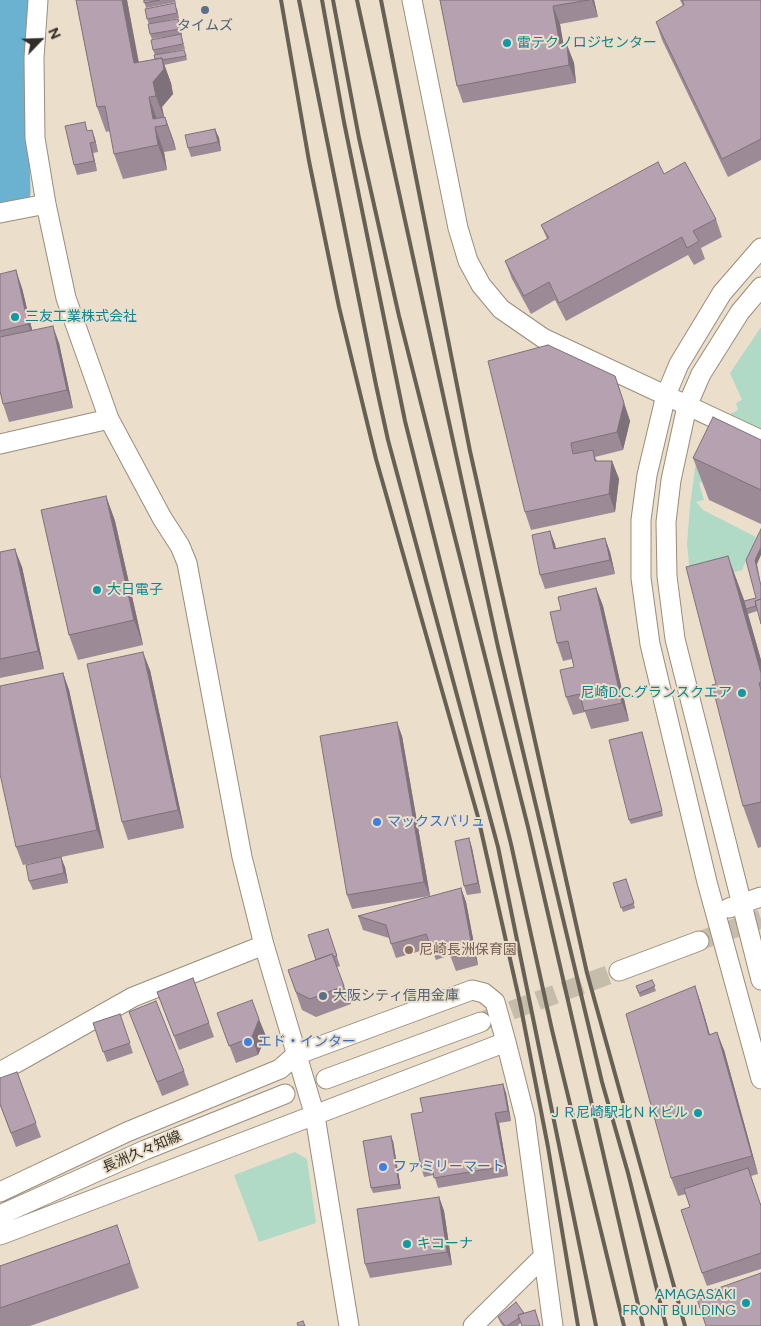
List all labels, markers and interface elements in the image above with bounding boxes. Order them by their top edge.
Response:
marker: タイムズ [199,4,211,16]
north arrow [15,15,65,65]
place label: タイムズ [177,18,233,34]
text: N [44,25,64,42]
place label: 雷テクノロジセンター [517,35,657,51]
marker: 雷テクノロジセンター [501,37,513,49]
place label: 三友工業株式会社 [25,309,137,325]
marker: 三友工業株式会社 [9,311,21,323]
place label: 大日電子 [107,582,163,598]
marker: 大日電子 [91,584,103,596]
place label: 尼崎D.C.グランスクエア [580,685,732,701]
marker: 尼崎D.C.グランスクエア [736,687,748,699]
place label: マックスバリュ [387,814,485,830]
marker: マックスバリュ [371,816,383,828]
place label: 尼崎長洲保育園 [419,942,517,958]
marker: 尼崎長洲保育園 [403,944,415,956]
place label: 大阪シティ信用金庫 [333,988,459,1004]
marker: 大阪シティ信用金庫 [317,990,329,1002]
place label: エド・インター [258,1034,356,1050]
marker: エド・インター [242,1036,254,1048]
place label: ＪＲ尼崎駅北ＮＫビル [548,1105,688,1121]
marker: ＪＲ尼崎駅北ＮＫビル [692,1107,704,1119]
street label: 長洲久々知線 [100,1128,184,1176]
place label: ファミリーマート [393,1159,505,1175]
marker: ファミリーマート [377,1161,389,1173]
place label: キコーナ [417,1236,473,1252]
marker: キコーナ [401,1238,413,1250]
place label: AMAGASAKI FRONT BUILDING [622,1287,736,1320]
marker: AMAGASAKI FRONT BUILDING [740,1297,752,1309]

